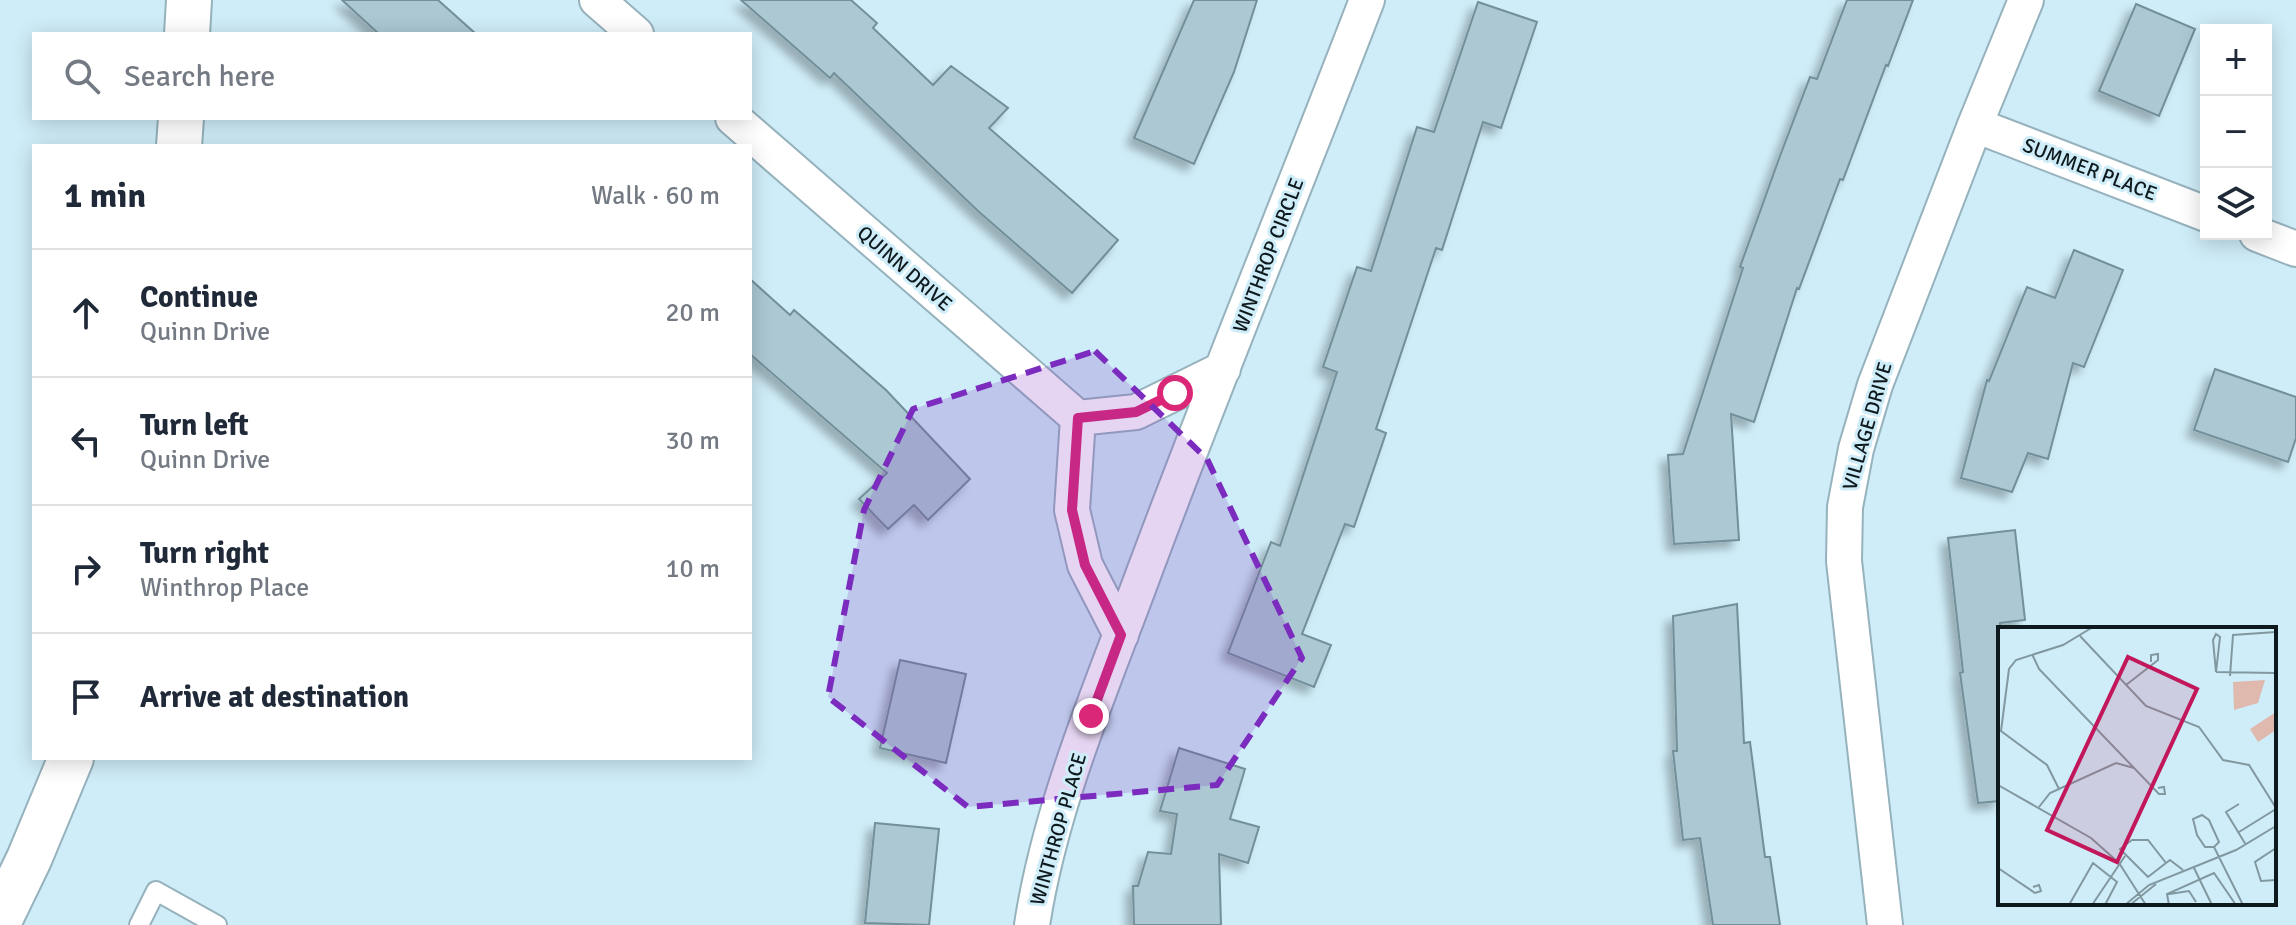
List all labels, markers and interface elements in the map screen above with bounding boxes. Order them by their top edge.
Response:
map controls [2200,24,2272,240]
button: + [2200,24,2272,96]
search box [32,32,752,120]
icon: search [60,54,104,98]
text: Search here [124,58,275,95]
button: − [2200,96,2272,168]
street label: SUMMER PLACE [2019,132,2160,206]
button: layers [2200,168,2272,240]
street label: WINTHROP CIRCLE [1227,174,1309,336]
text: 1 min [64,175,146,217]
text: Walk · 60 m [591,180,720,212]
street label: QUINN DRIVE [852,220,957,316]
text: Continue [140,279,258,316]
icon: ahead [64,291,108,335]
text: 20 m [665,297,720,329]
text: Quinn Drive [140,316,270,348]
street label: VILLAGE DRIVE [1837,359,1898,493]
route start [1157,375,1193,411]
text: Turn left [140,407,249,444]
icon: left [64,419,108,463]
text: 30 m [665,425,720,457]
text: Quinn Drive [140,444,270,476]
text: Turn right [140,535,269,572]
icon: right [64,547,108,591]
text: 10 m [665,553,720,585]
text: Winthrop Place [140,572,309,604]
inset map [1998,627,2276,905]
icon: arrive [64,675,108,719]
text: Arrive at destination [140,679,409,716]
route end [1073,698,1109,734]
street label: WINTHROP PLACE [1025,750,1092,908]

